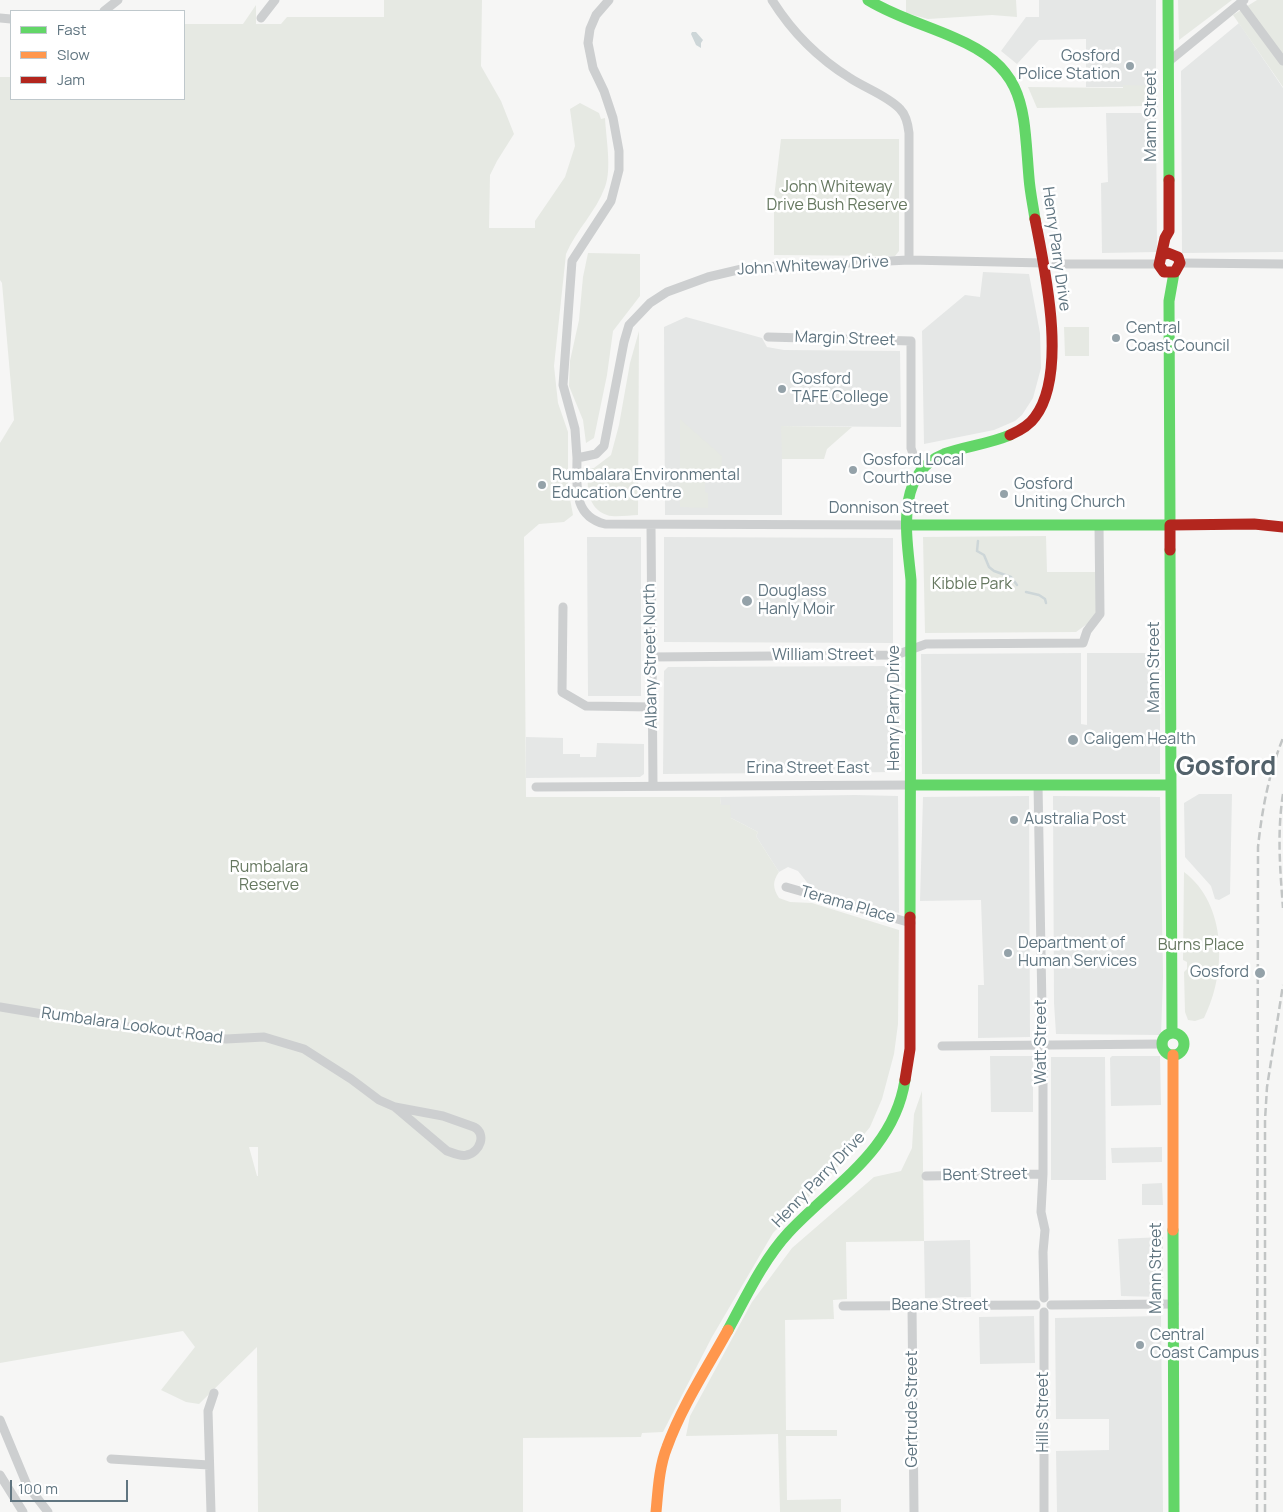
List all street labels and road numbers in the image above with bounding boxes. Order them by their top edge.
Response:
street label: Mann Street [1142,70,1162,162]
street label: Henry Parry Drive [1038,186,1074,312]
street label: John Whiteway Drive [737,252,889,280]
street label: Margin Street [794,328,896,350]
street label: Donnison Street [829,499,949,519]
street label: Albany Street North [640,583,662,729]
street label: Mann Street [1145,621,1165,713]
street label: Henry Parry Drive [885,645,905,771]
street label: William Street [772,646,874,666]
street label: Erina Street East [746,759,870,779]
street label: Terama Place [798,882,898,928]
street label: Watt Street [1032,999,1052,1085]
street label: Rumbalara Lookout Road [40,1004,224,1048]
street label: Henry Parry Drive [768,1128,870,1232]
street label: Bent Street [942,1165,1028,1185]
street label: Mann Street [1147,1222,1167,1314]
street label: Beane Street [892,1296,988,1316]
street label: Gertrude Street [903,1350,923,1468]
street label: Hills Street [1034,1372,1054,1452]

